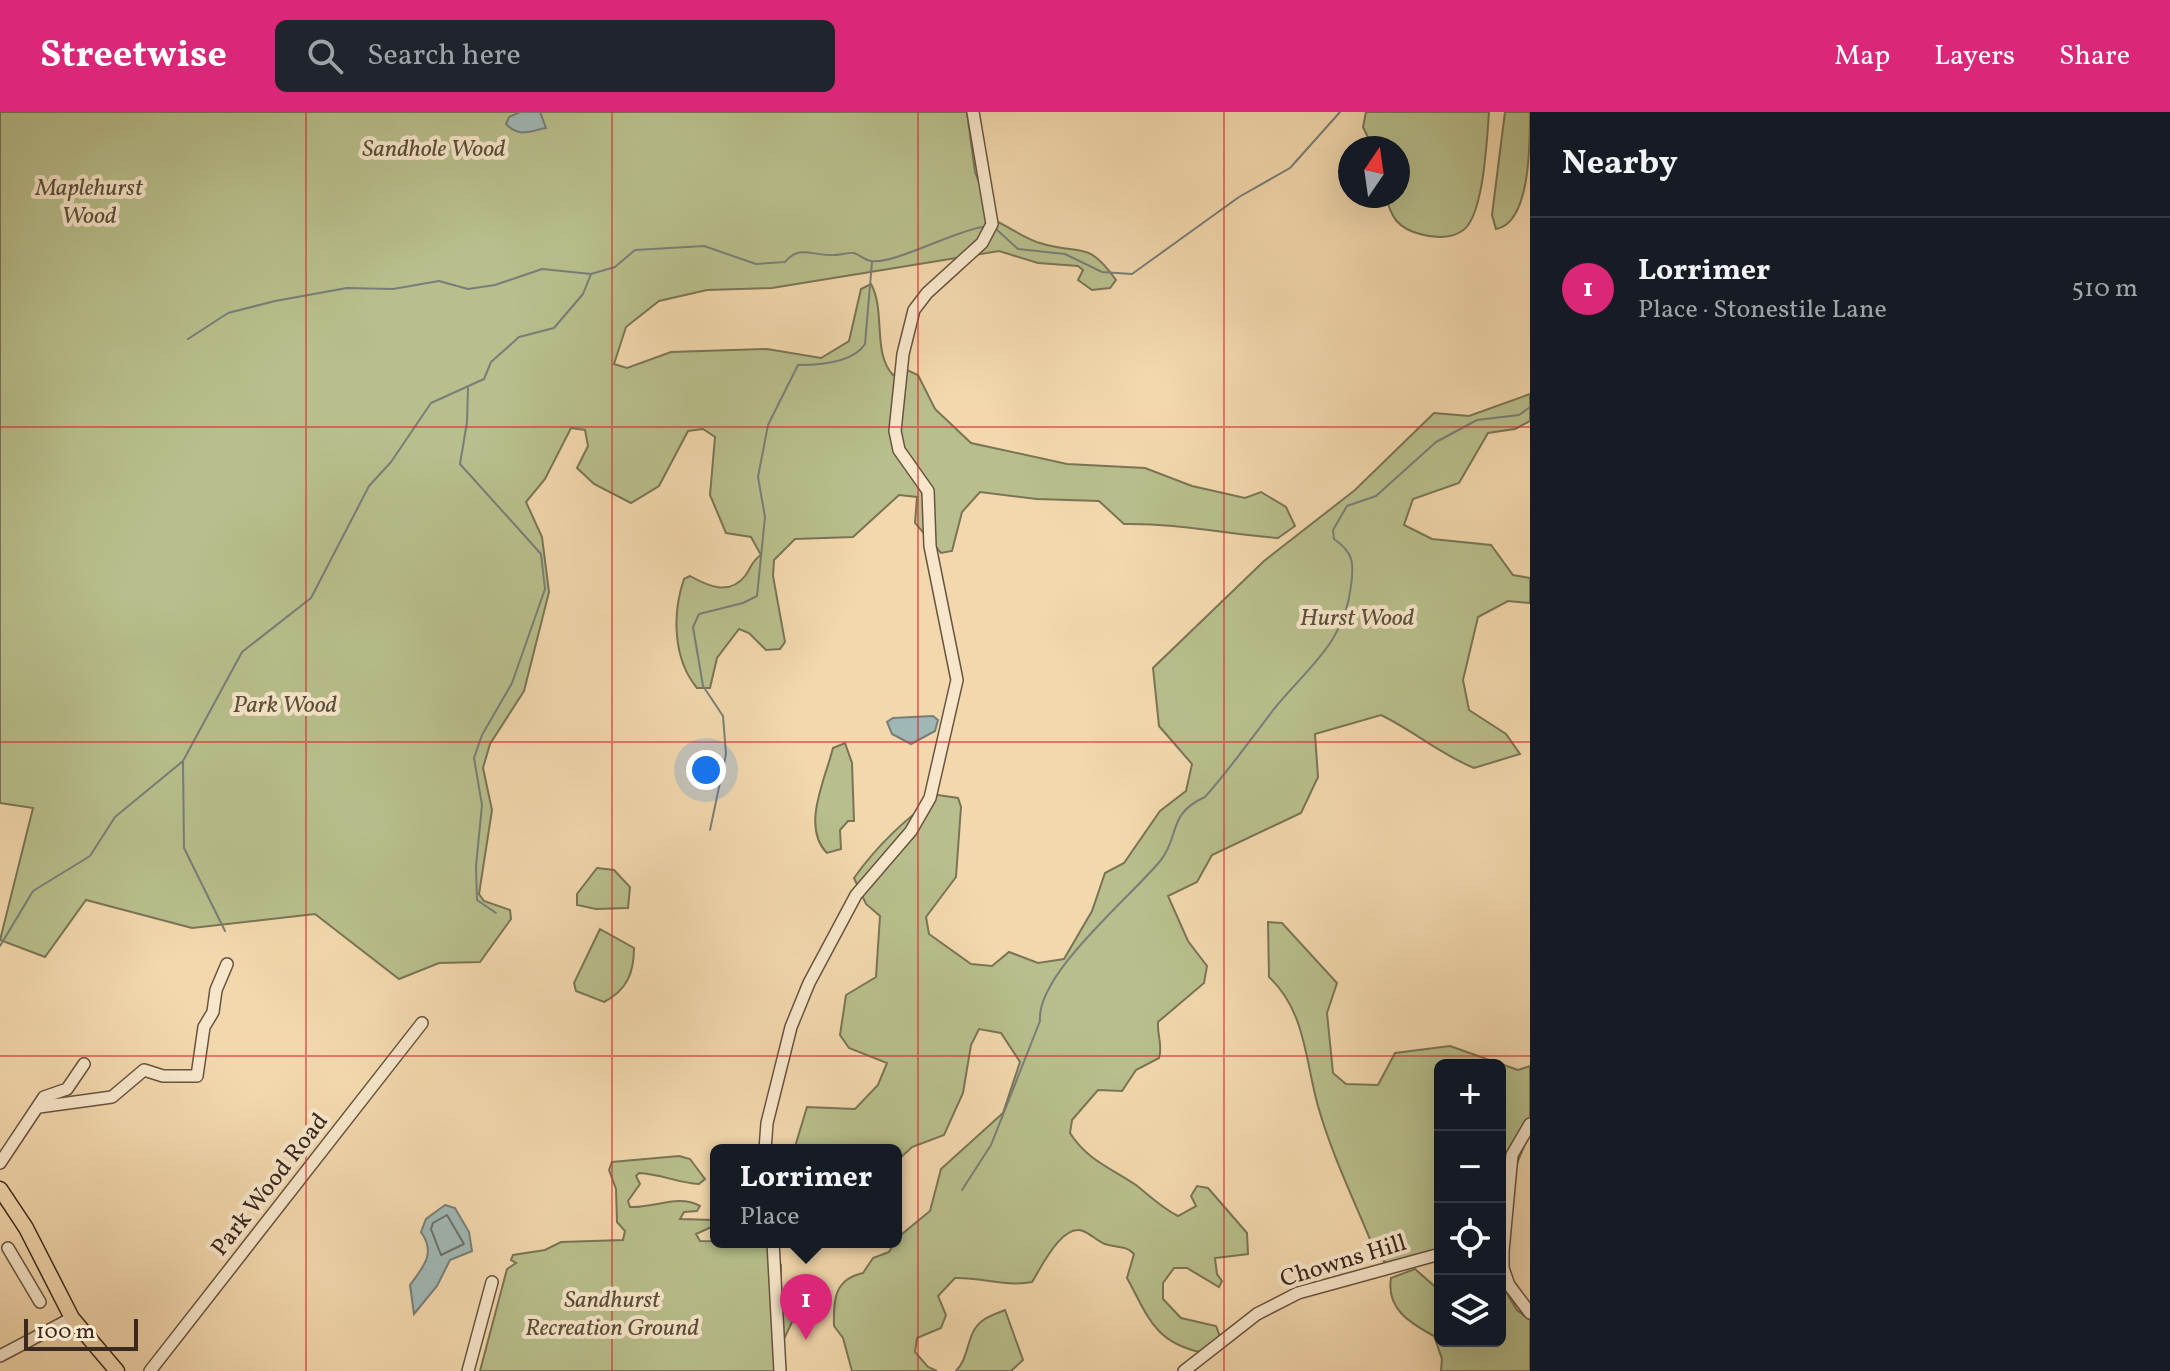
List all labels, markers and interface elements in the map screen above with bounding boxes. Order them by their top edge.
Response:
search box [275,20,835,92]
text: Streetwise [40,30,227,83]
icon: search [303,34,347,78]
text: Search here [367,35,521,77]
text: Map [1834,37,1890,76]
text: Layers [1934,37,2015,76]
text: Share [2059,37,2130,76]
park label: Sandhole Wood [362,133,506,167]
north arrow [1338,136,1410,208]
text: Nearby [1562,141,1678,188]
park label: Maplehurst Wood [34,172,144,234]
text: Lorrimer [1638,250,1770,292]
text: 1 [1583,271,1593,307]
text: 510 m [2072,271,2138,307]
text: Place · Stonestile Lane [1638,292,1887,328]
park label: Hurst Wood [1300,602,1415,636]
park label: Park Wood [233,689,338,723]
your location [686,750,726,790]
map controls [1434,1059,1506,1347]
button: + [1434,1059,1506,1131]
street label: Park Wood Road [204,1106,337,1264]
button: − [1434,1131,1506,1203]
popup [710,1144,902,1248]
text: Lorrimer [740,1157,872,1199]
text: Place [740,1199,800,1235]
button: locate [1434,1203,1506,1275]
street label: Chowns Hill [1276,1227,1411,1297]
pin: 1 [780,1274,832,1340]
button: layers [1434,1275,1506,1347]
park label: Sandhurst Recreation Ground [525,1284,699,1346]
scale bar [24,1315,138,1351]
text: 100 m [36,1317,95,1348]

